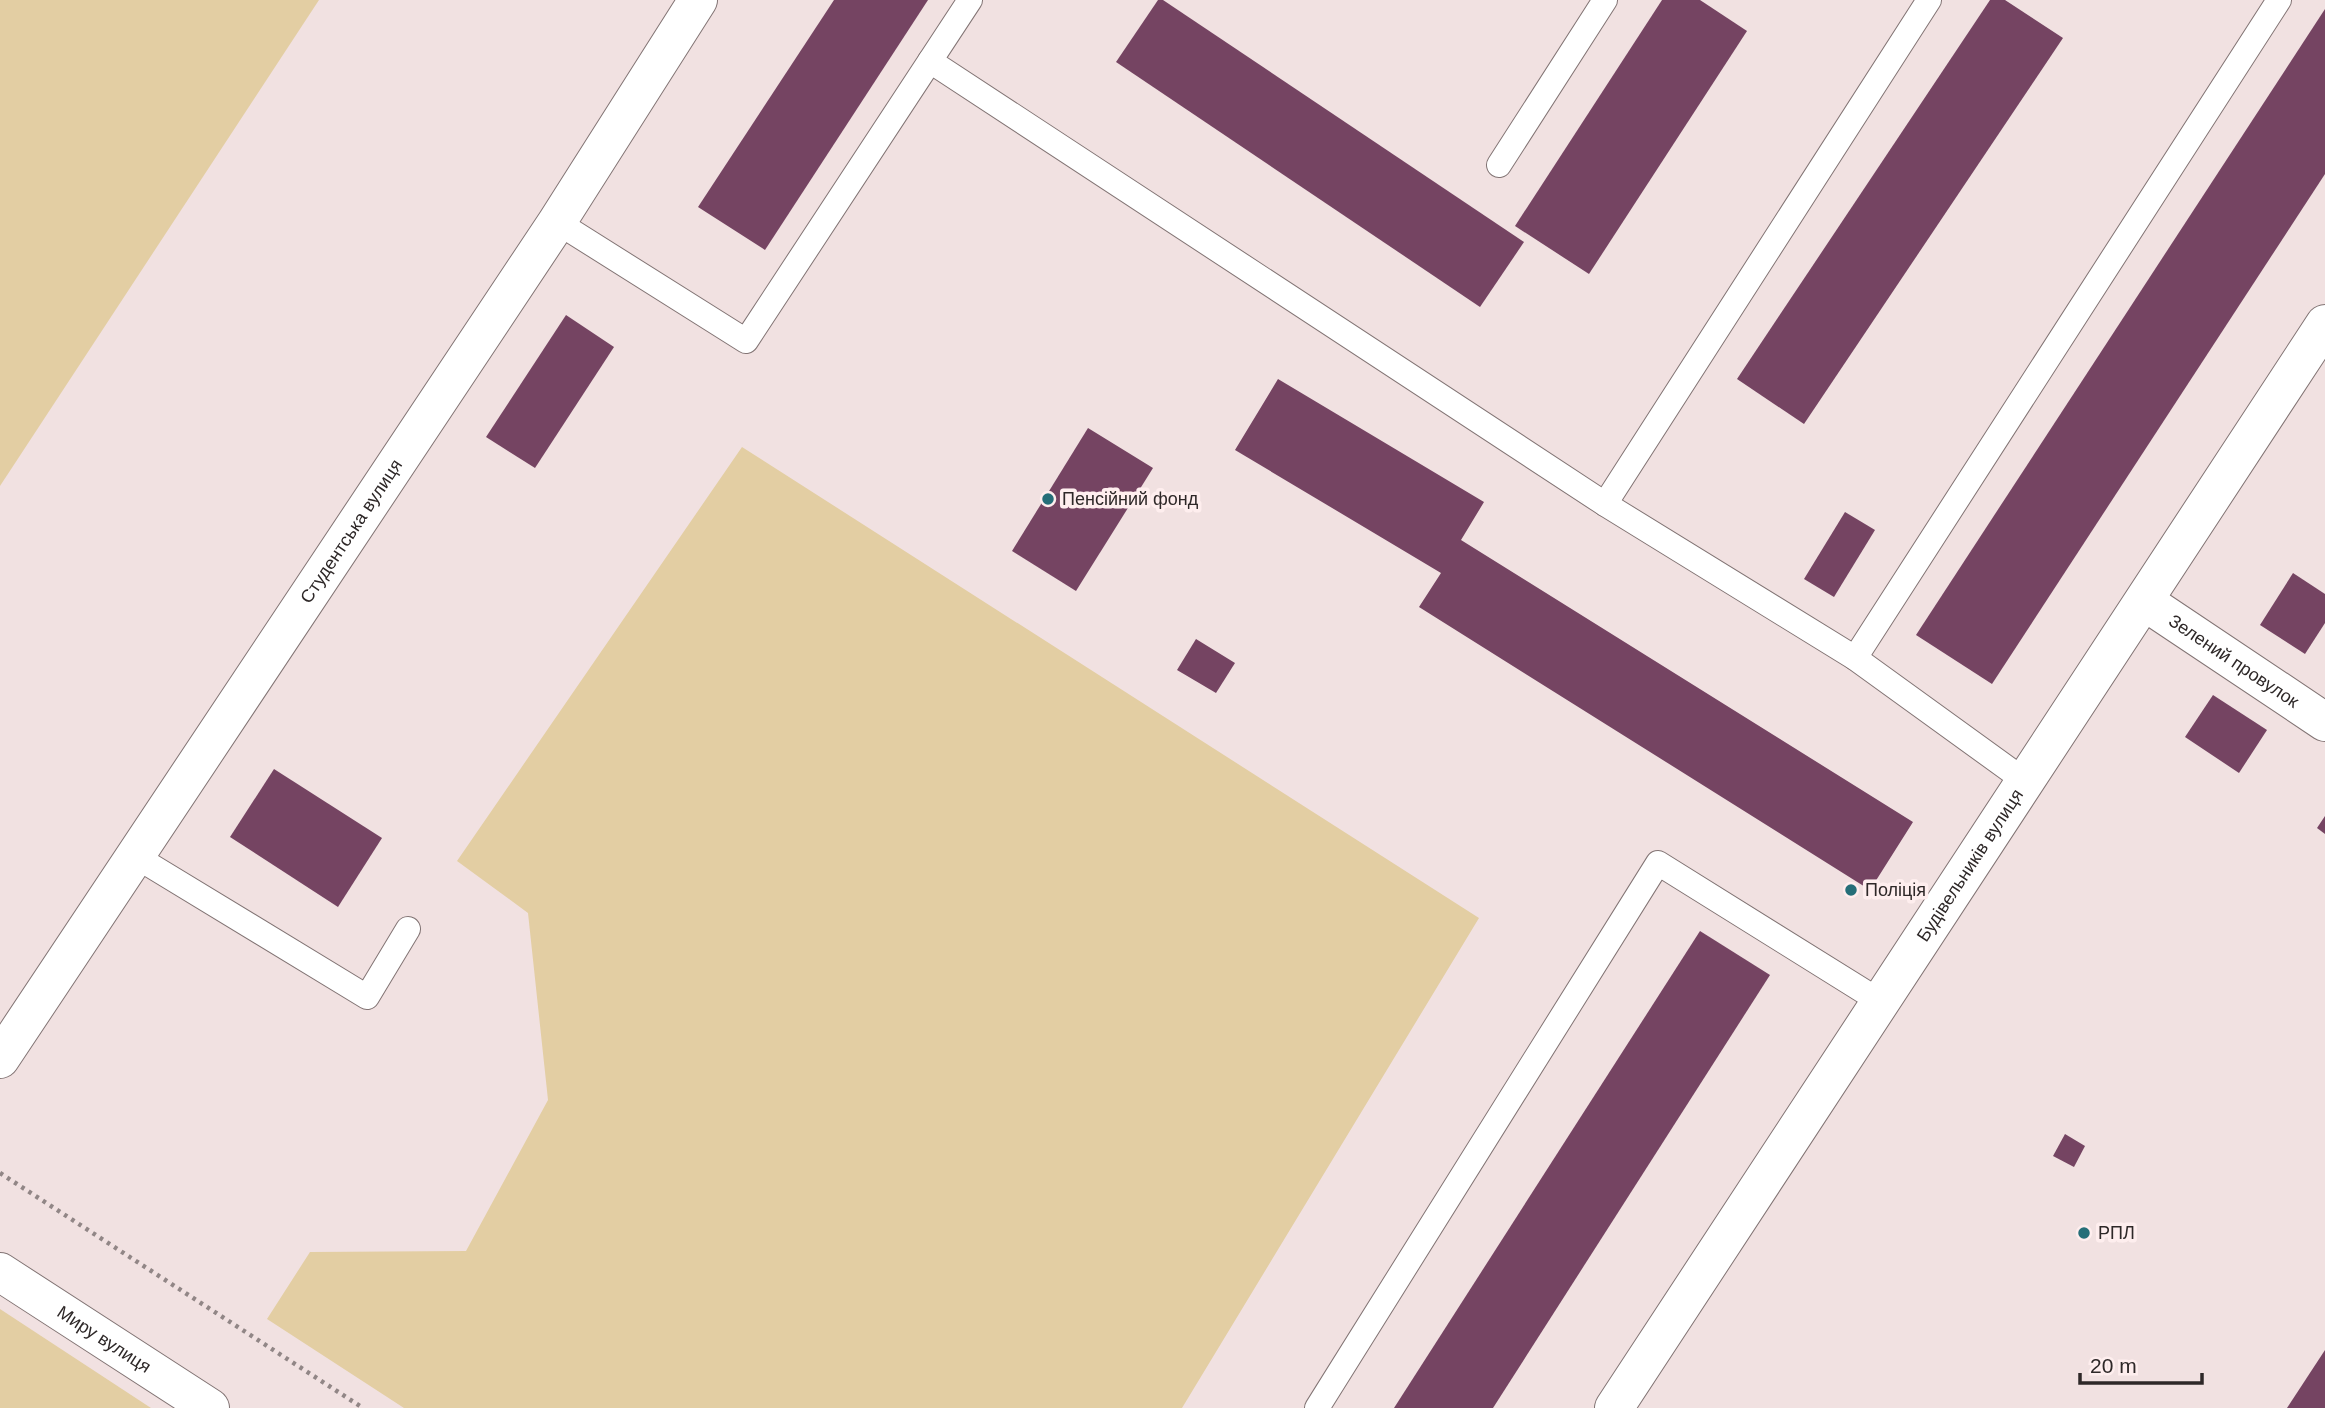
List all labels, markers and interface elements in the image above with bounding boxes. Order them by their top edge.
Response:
street label: Студентська вулиця [296,456,406,607]
place label: Пенсійний фонд [1062,489,1199,509]
marker: Пенсійний фонд [1040,491,1056,507]
street label: Зелений провулок [2165,610,2303,712]
street label: Будівельників вулиця [1913,785,2027,945]
place label: Поліція [1865,880,1926,900]
marker: Поліція [1843,882,1859,898]
place label: РПЛ [2098,1223,2135,1243]
marker: РПЛ [2076,1225,2092,1241]
street label: Миру вулиця [54,1302,155,1377]
scale bar [2080,1342,2202,1386]
text: 20 m [2090,1354,2137,1377]

